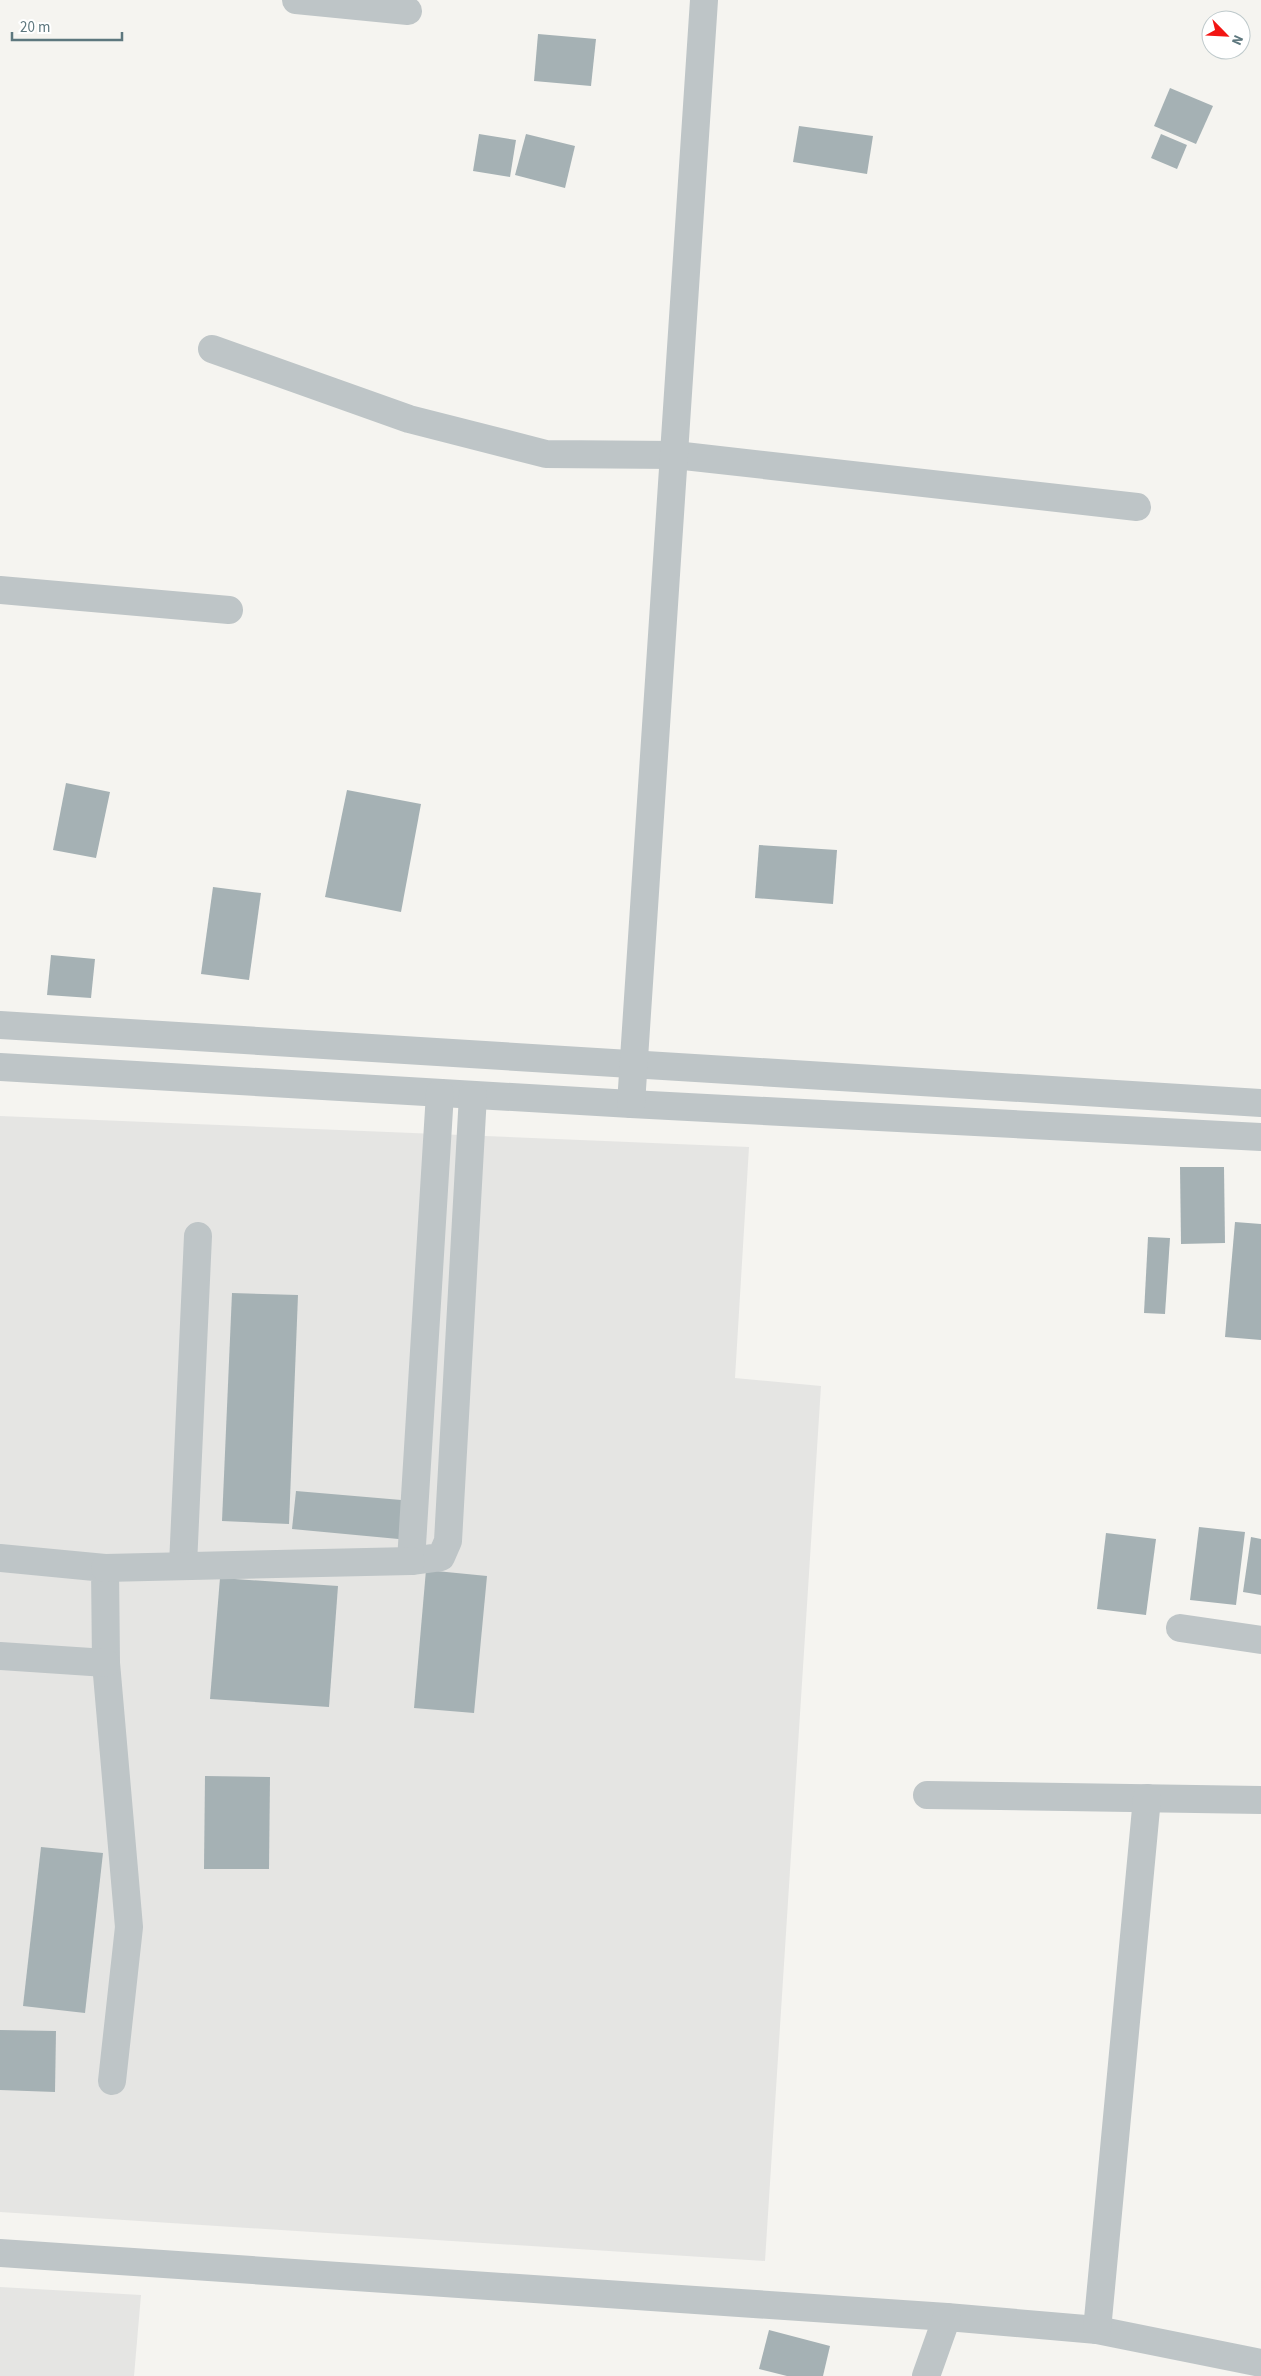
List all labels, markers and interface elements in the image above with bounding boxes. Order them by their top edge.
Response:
scale bar [12,10,122,42]
north arrow [1201,10,1251,60]
text: 20 m [20,17,50,38]
text: N [1226,32,1248,48]

